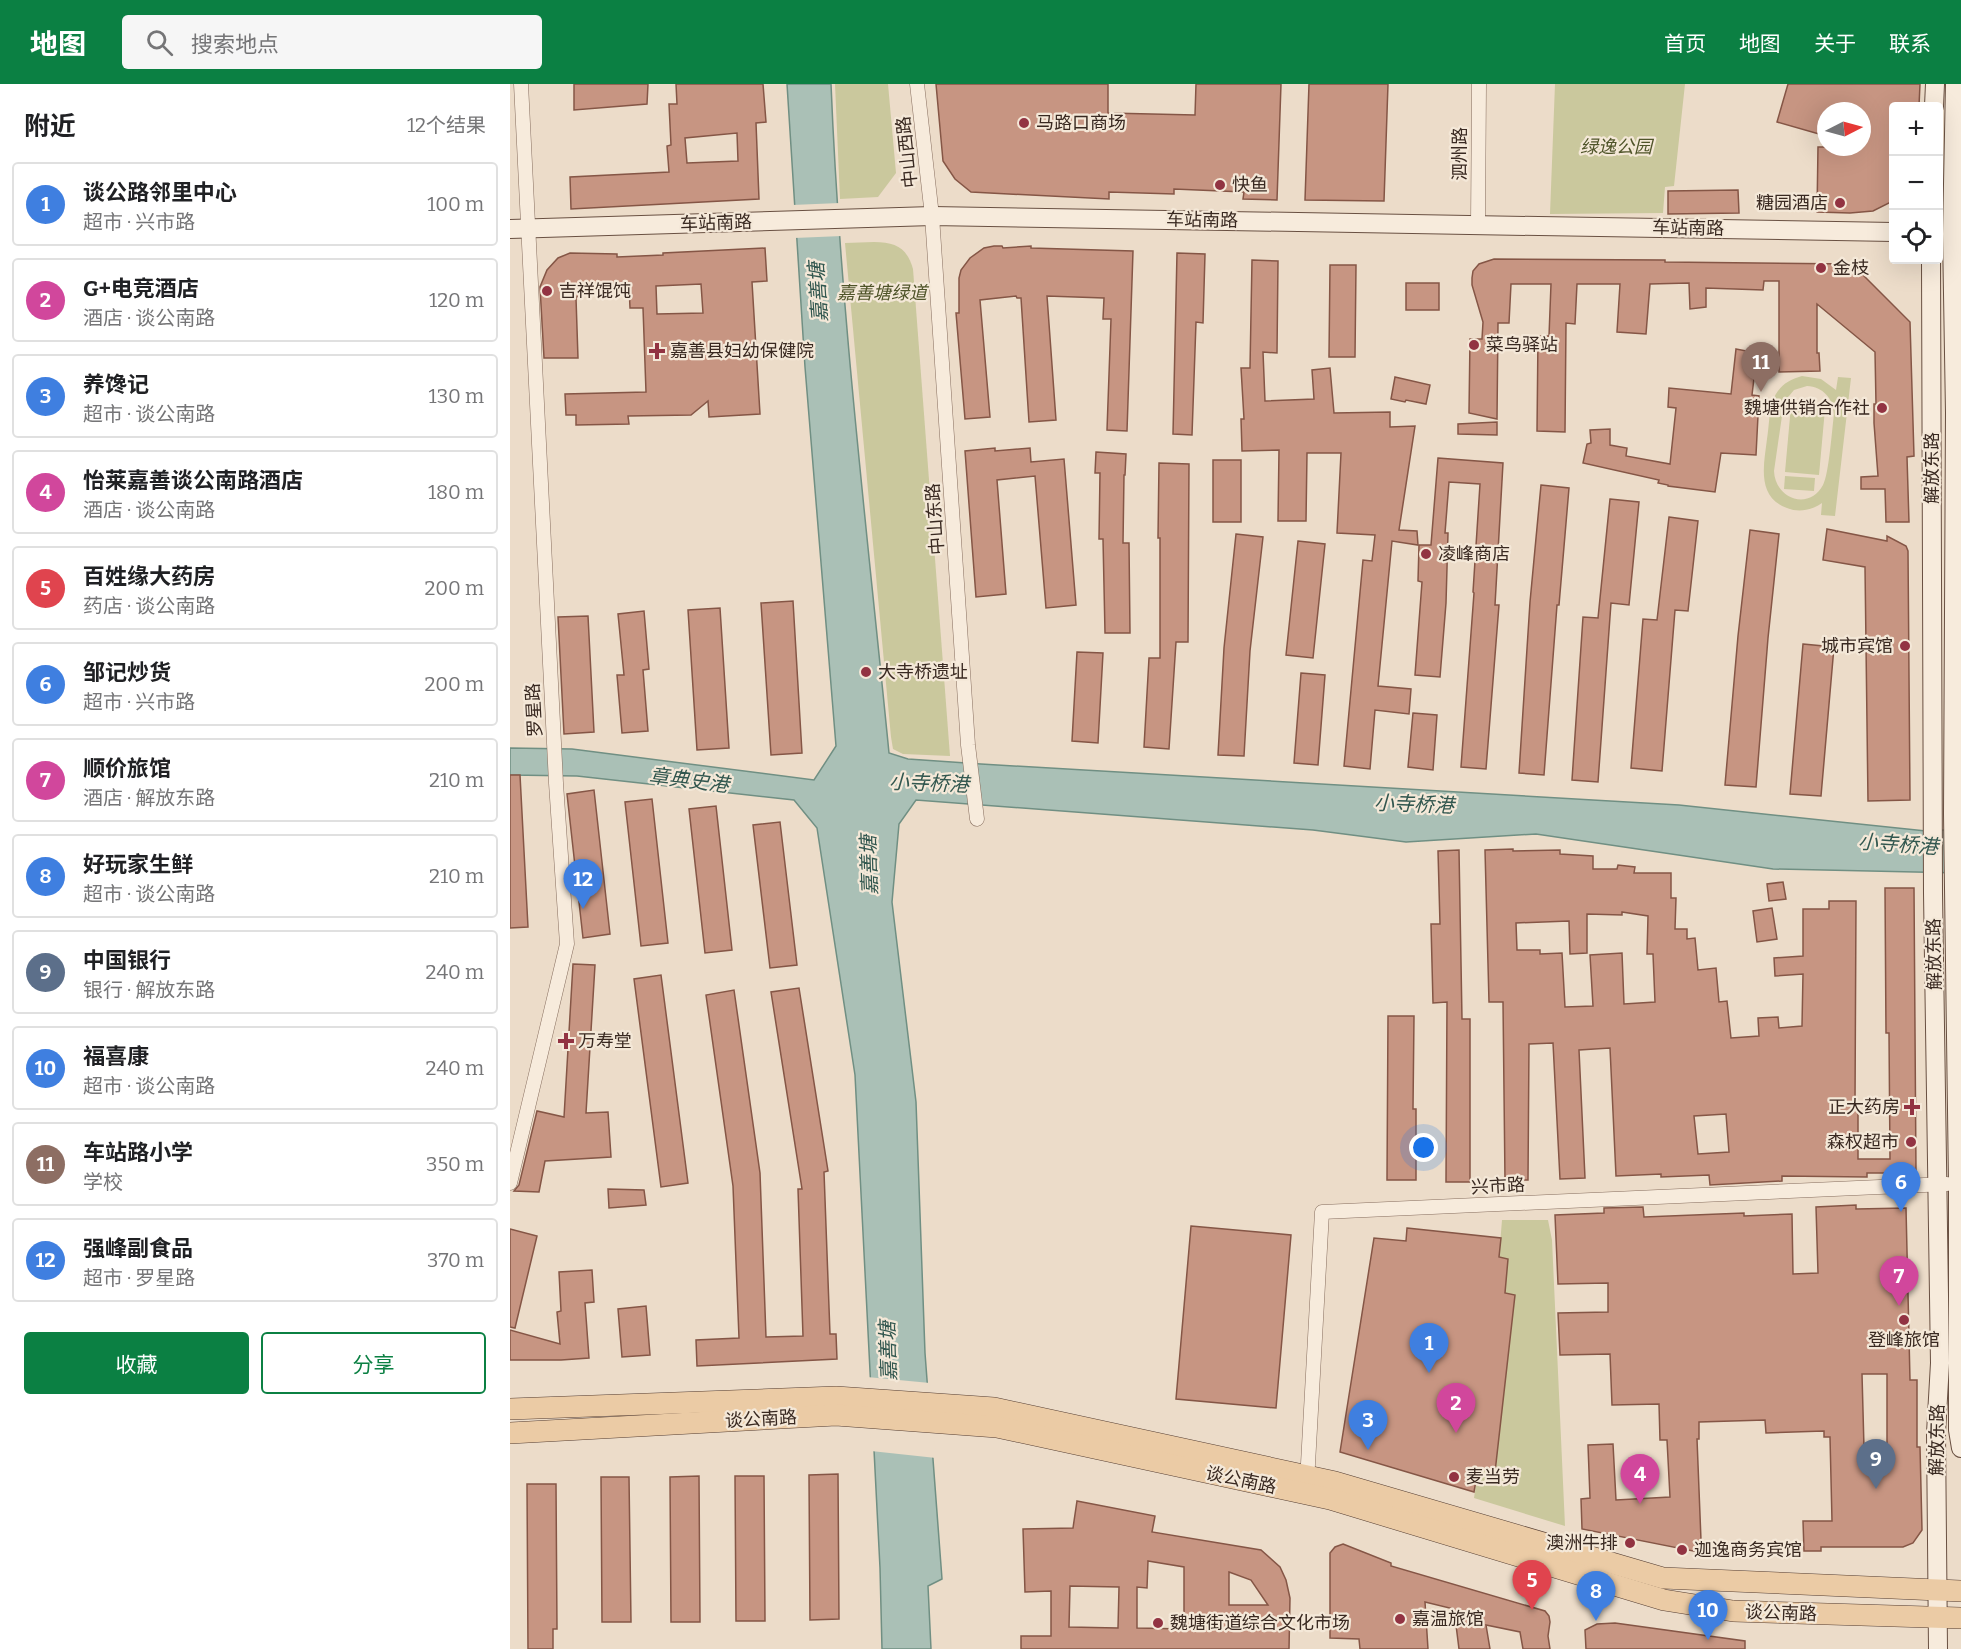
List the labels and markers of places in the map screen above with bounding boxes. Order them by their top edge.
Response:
place label: 马路口商场 [1036,112,1126,134]
marker: 马路口商场 [1017,116,1031,130]
place label: 快鱼 [1232,174,1268,196]
marker: 快鱼 [1213,178,1227,192]
place label: 糖园酒店 [1756,192,1828,214]
marker: 糖园酒店 [1833,196,1847,210]
place label: 金枝 [1833,257,1869,279]
marker: 金枝 [1814,261,1828,275]
place label: 吉祥馄饨 [559,280,631,302]
marker: 吉祥馄饨 [540,284,554,298]
place label: 菜鸟驿站 [1486,334,1558,356]
marker: 菜鸟驿站 [1467,338,1481,352]
place label: 嘉善县妇幼保健院 [670,340,814,362]
marker: 嘉善县妇幼保健院 [648,342,666,360]
pin: 11 [1742,342,1780,392]
place label: 魏塘供销合作社 [1744,397,1870,419]
marker: 魏塘供销合作社 [1875,401,1889,415]
place label: 凌峰商店 [1438,543,1510,565]
marker: 凌峰商店 [1419,547,1433,561]
place label: 城市宾馆 [1821,635,1893,657]
marker: 城市宾馆 [1898,639,1912,653]
place label: 大寺桥遗址 [878,661,968,683]
marker: 大寺桥遗址 [859,665,873,679]
pin: 12 [564,860,602,909]
place label: 万寿堂 [578,1030,632,1052]
marker: 万寿堂 [559,1034,573,1048]
place label: 正大药房 [1828,1096,1900,1118]
marker: 正大药房 [1905,1100,1919,1114]
place label: 森权超市 [1827,1131,1899,1153]
marker: 森权超市 [1904,1135,1918,1149]
pin: 6 [1882,1162,1920,1212]
pin: 7 [1880,1256,1918,1306]
marker: 登峰旅馆 [1897,1313,1911,1327]
pin: 1 [1410,1324,1448,1373]
place label: 登峰旅馆 [1868,1329,1940,1351]
pin: 2 [1436,1384,1476,1433]
pin: 3 [1348,1400,1388,1450]
pin: 9 [1856,1440,1896,1489]
pin: 4 [1620,1454,1660,1504]
place label: 麦当劳 [1466,1466,1520,1488]
marker: 麦当劳 [1447,1470,1461,1484]
place label: 澳洲牛排 [1546,1532,1618,1554]
marker: 澳洲牛排 [1623,1536,1637,1550]
place label: 迦逸商务宾馆 [1694,1539,1802,1561]
marker: 迦逸商务宾馆 [1675,1543,1689,1557]
pin: 5 [1512,1560,1552,1610]
pin: 8 [1576,1572,1616,1621]
pin: 10 [1688,1590,1728,1640]
place label: 嘉温旅馆 [1412,1608,1484,1630]
place label: 魏塘街道综合文化市场 [1170,1612,1350,1634]
marker: 嘉温旅馆 [1393,1612,1407,1626]
marker: 魏塘街道综合文化市场 [1151,1616,1165,1630]

